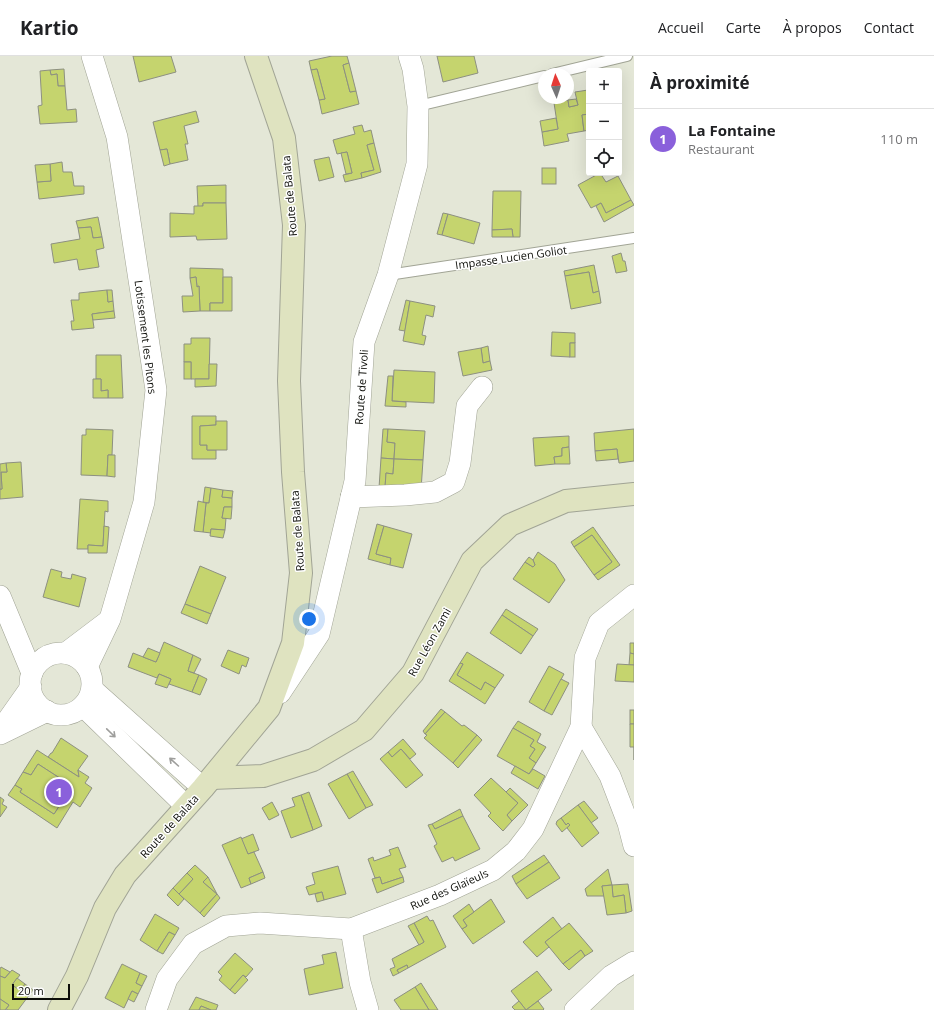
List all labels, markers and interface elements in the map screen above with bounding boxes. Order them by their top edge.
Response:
text: Kartio [20,15,79,41]
text: Accueil [658,18,704,37]
text: Carte [726,18,761,37]
text: À propos [783,18,842,37]
text: Contact [864,18,914,37]
north arrow [538,68,574,104]
map controls [586,68,622,176]
button: + [586,68,622,104]
text: À proximité [650,71,749,94]
button: − [586,104,622,140]
text: La Fontaine [688,120,776,140]
text: 1 [659,130,667,148]
text: 110 m [880,130,918,148]
button: locate [586,140,622,176]
text: Restaurant [688,140,755,158]
street label: Route de Balata [278,155,300,237]
street label: Impasse Lucien Goliot [454,242,568,272]
street label: Lotissement les Pitons [132,279,160,395]
street label: Route de Tivoli [351,349,371,425]
street label: Route de Balata [287,490,307,572]
street label: Rue Léon Zami [404,605,454,679]
your location [299,609,319,629]
one-way arrow [106,728,116,738]
one-way arrow [169,758,179,767]
pin: 1 [46,777,72,807]
street label: Route de Balata [136,791,202,861]
street label: Rue des Glaïeuls [407,865,491,913]
scale bar [12,982,70,1001]
text: 20 m [18,983,44,998]

